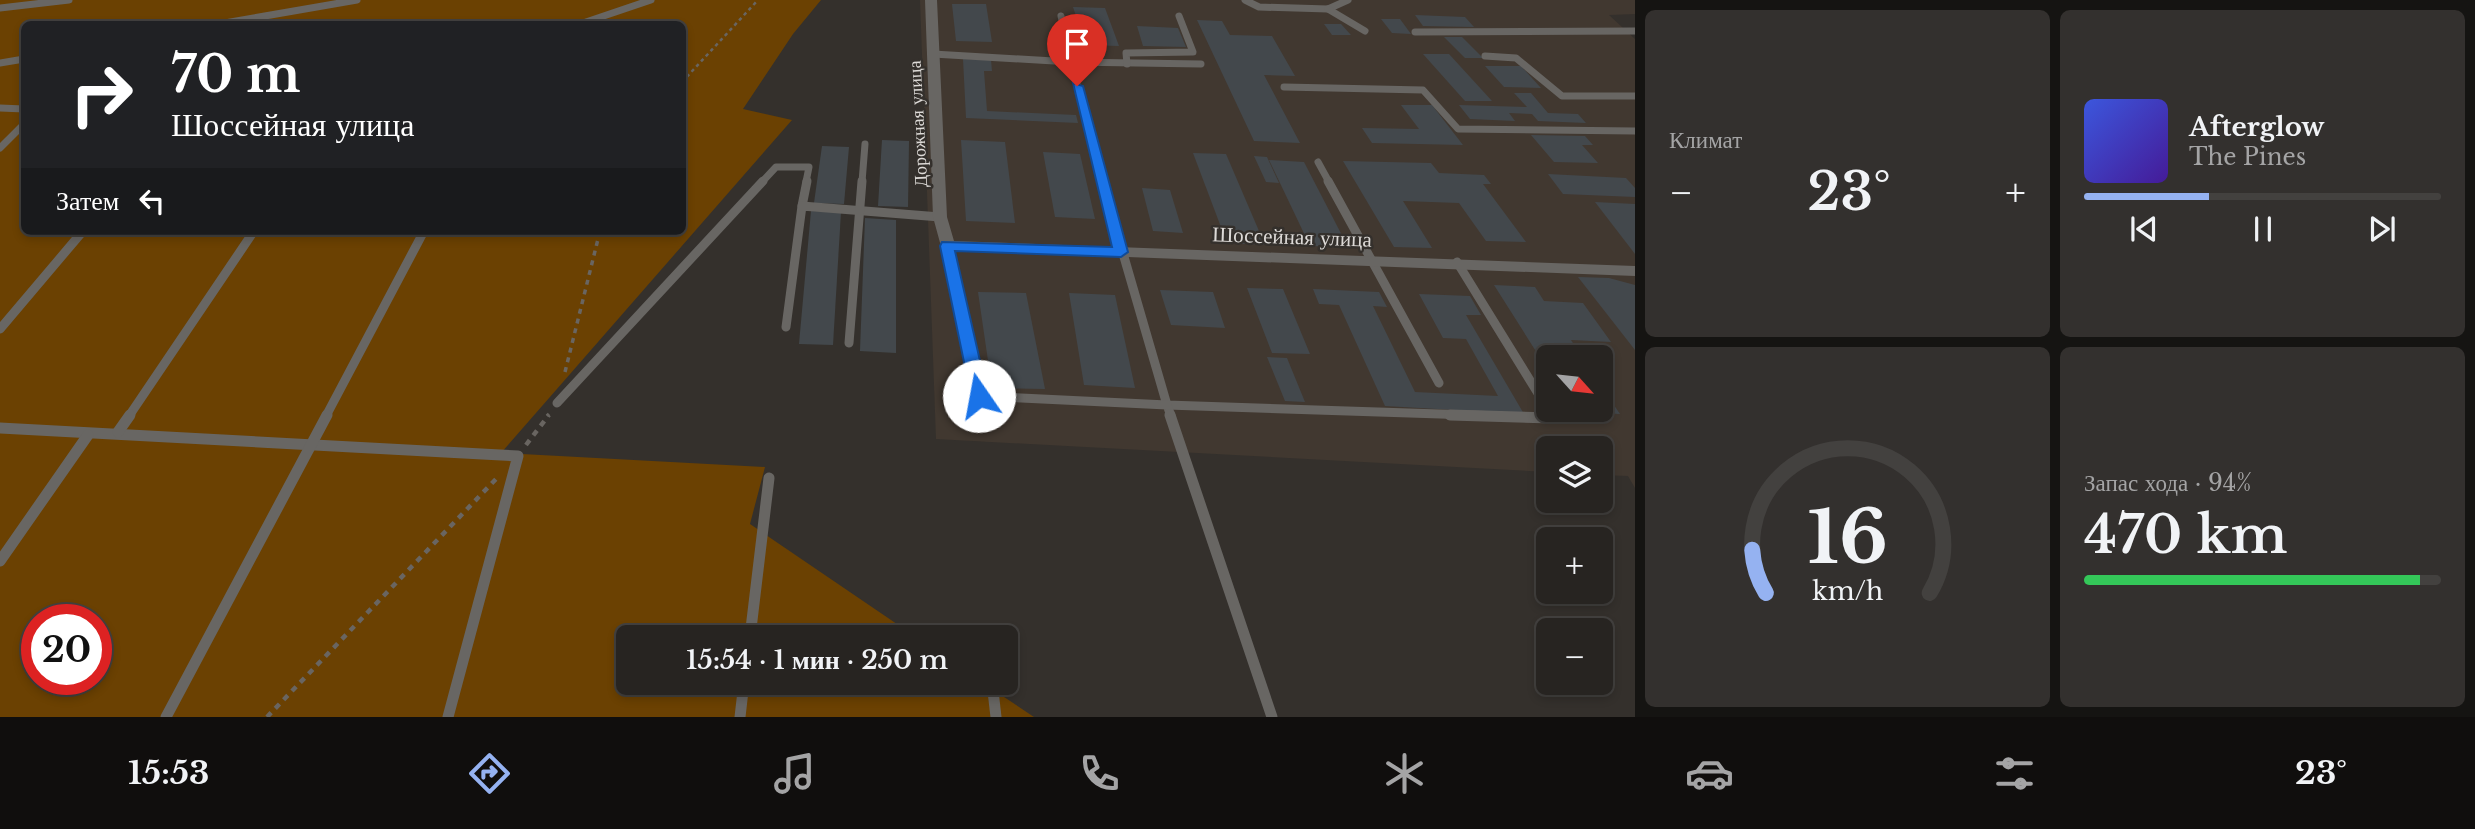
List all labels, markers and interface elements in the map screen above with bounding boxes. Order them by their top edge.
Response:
pin [1047,14,1107,86]
icon: arrive [1058,25,1096,63]
text: 70 m [171,44,301,105]
icon: right [56,49,147,140]
street label: Дорожная улица [904,60,932,188]
text: Шоссейная улица [171,105,414,145]
text: Afterglow [2189,111,2325,143]
text: Климат [1669,126,1742,154]
text: The Pines [2189,143,2306,171]
text: 23° [1807,160,1891,224]
text: − [1669,169,1693,216]
text: + [2005,169,2026,216]
icon: left [133,182,171,220]
text: Затем [56,185,119,217]
icon: previous [2125,210,2163,248]
icon: pause [2244,210,2282,248]
icon: next [2363,210,2401,248]
street label: Шоссейная улица [1212,221,1373,253]
north arrow [1536,345,1614,422]
map controls [1536,345,1613,695]
position arrow [942,359,1016,433]
button: layers [1536,436,1613,513]
text: Запас хода · 94% [2084,469,2252,497]
text: 16 [1807,492,1888,583]
text: 470 km [2084,503,2287,567]
button: + [1536,527,1613,604]
text: km/h [1812,576,1883,607]
speed limit sign: 20 [21,604,112,695]
button: − [1536,618,1613,695]
text: 15:54 · 1 мин · 250 m [686,644,948,676]
icon: directions [465,749,514,798]
icon: music [770,749,819,798]
icon: phone [1075,749,1124,798]
icon: climate [1380,749,1429,798]
icon: car [1685,749,1734,798]
icon: filters [1990,749,2039,798]
text: 15:53 [128,753,209,793]
text: 23° [2295,753,2347,793]

